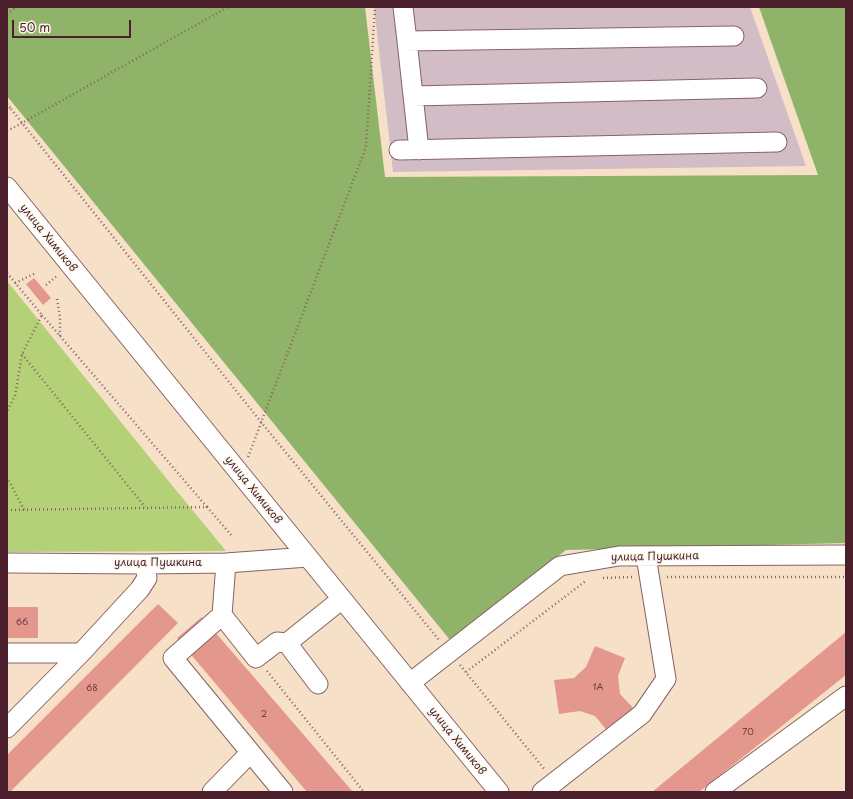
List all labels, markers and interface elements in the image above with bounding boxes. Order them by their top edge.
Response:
scale bar [14,12,133,38]
text: 50 m [19,18,50,36]
street label: улица Химиков [17,201,79,275]
street label: улица Химиков [222,453,284,527]
street label: улица Пушкина [611,550,699,564]
street label: улица Пушкина [114,556,202,570]
house number: 66 [16,618,28,628]
house number: 1А [593,683,603,693]
house number: 68 [86,684,98,694]
street label: улица Химиков [426,704,488,778]
house number: 2 [261,710,267,720]
house number: 70 [742,728,754,738]

